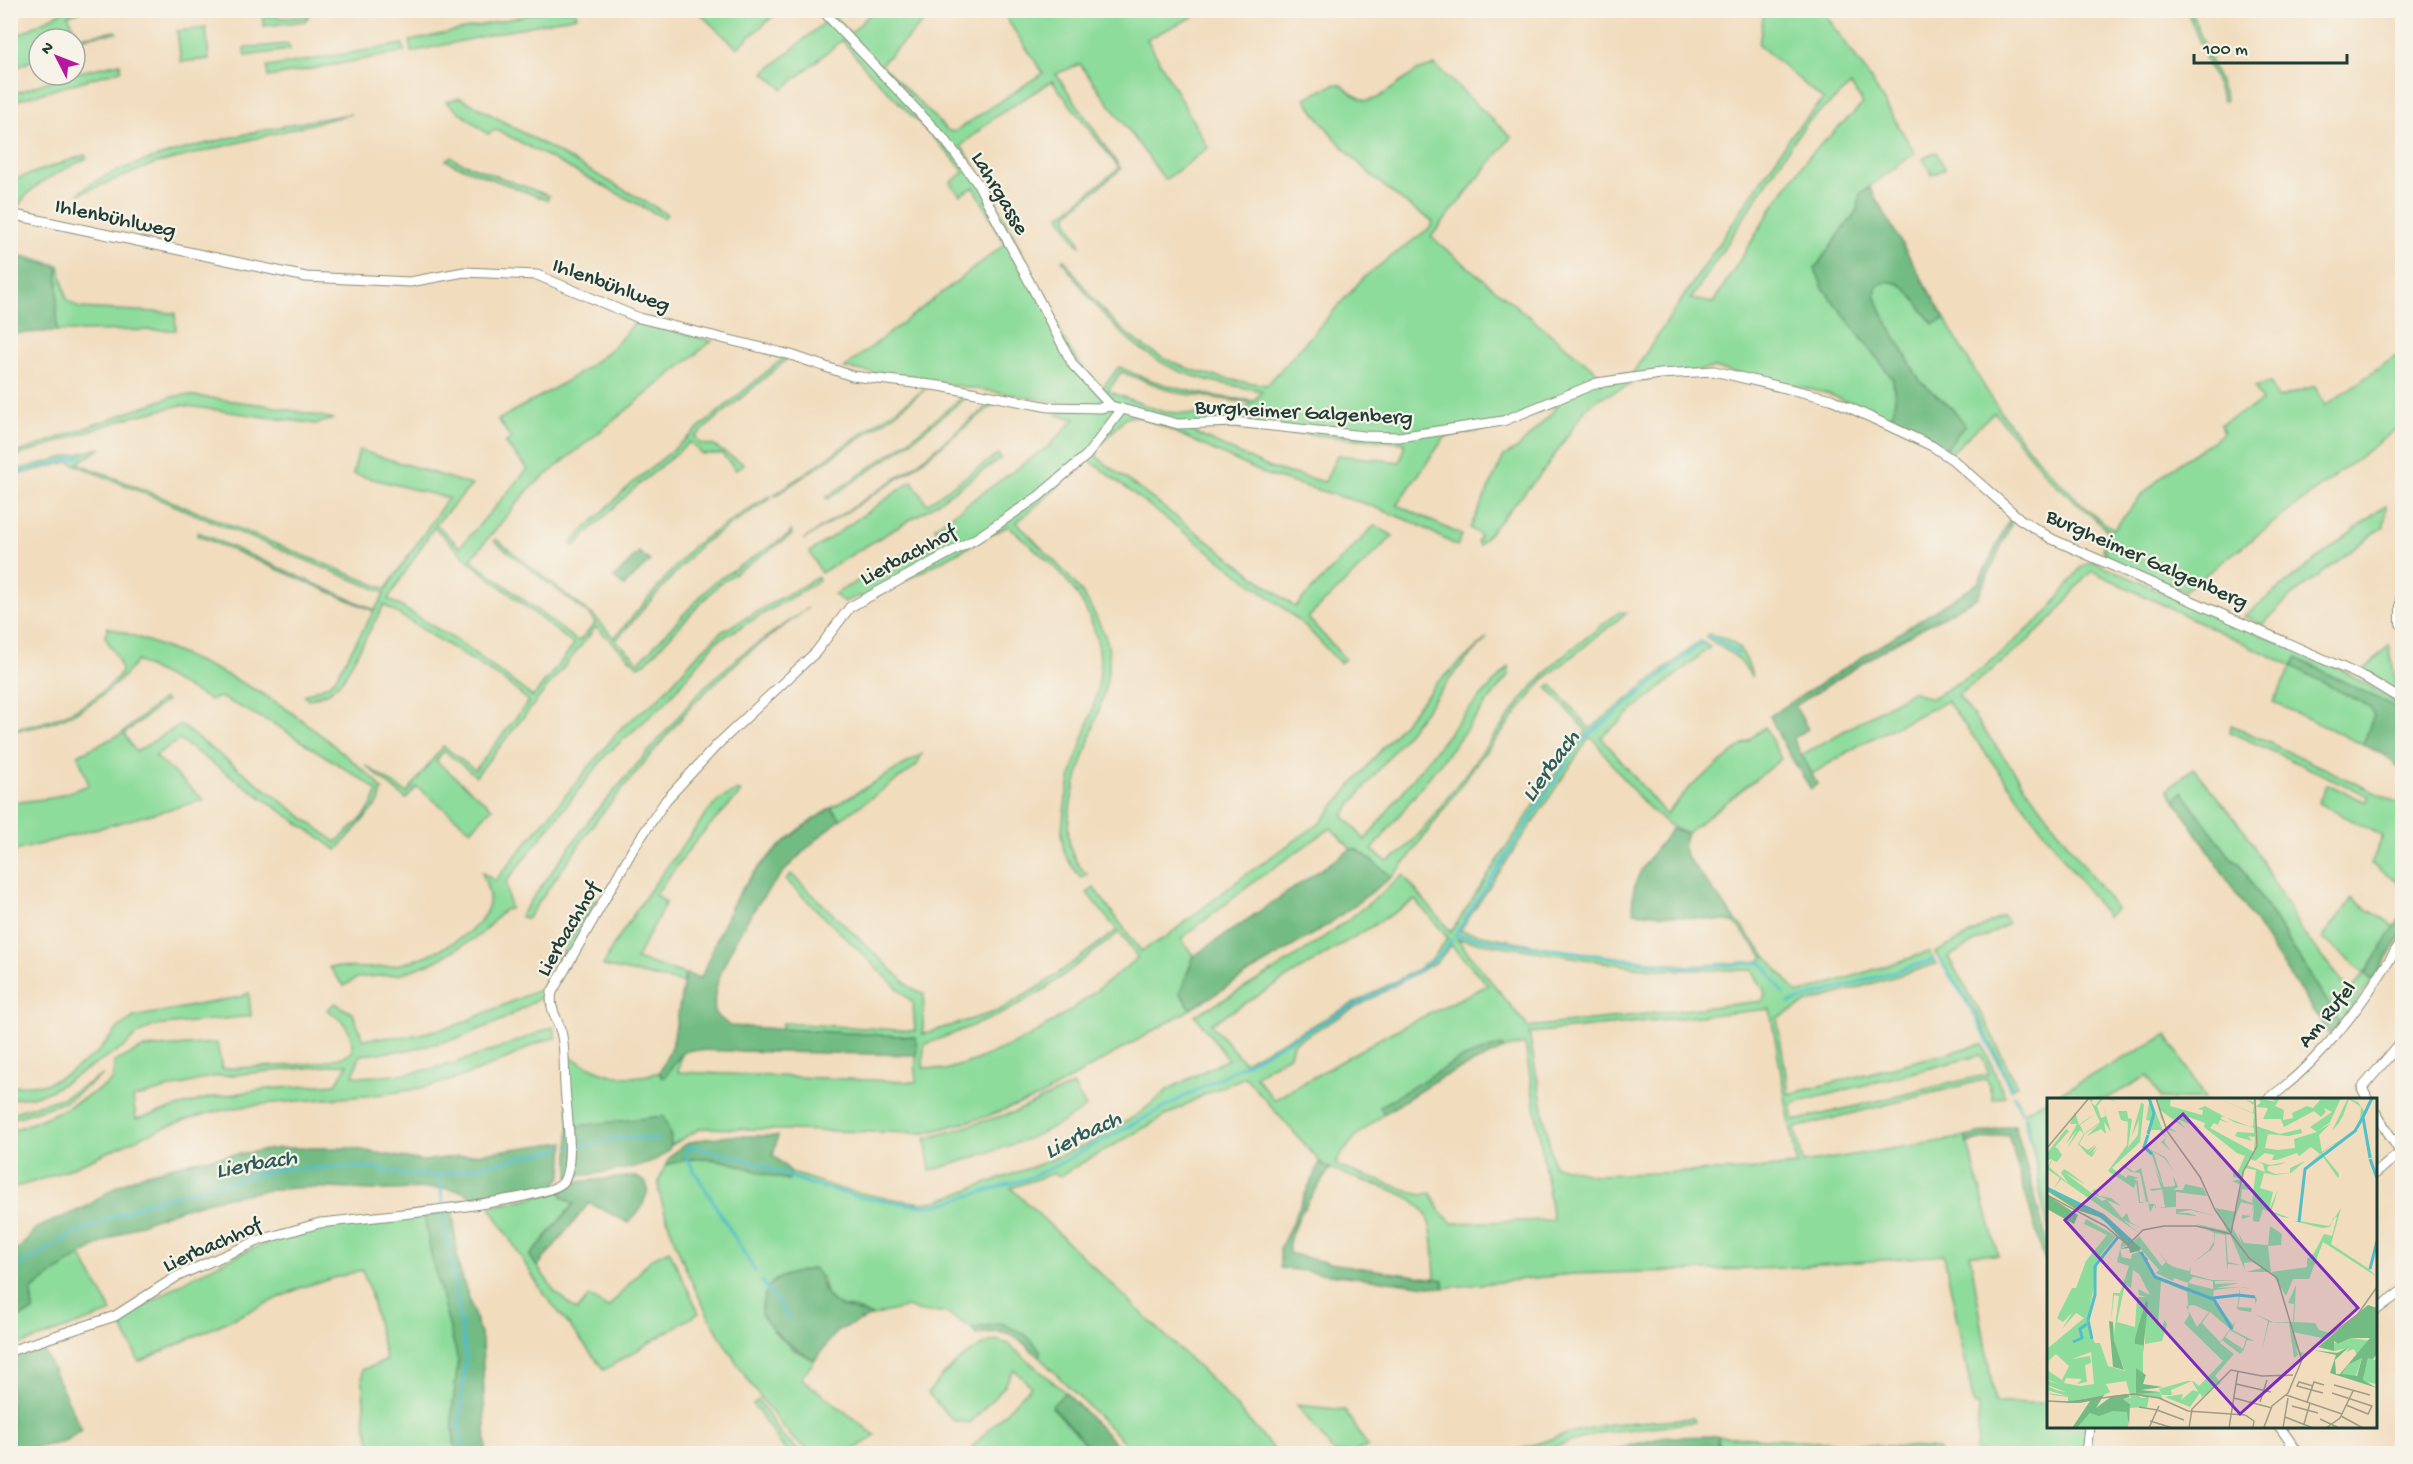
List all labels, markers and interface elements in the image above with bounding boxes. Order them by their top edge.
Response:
north arrow [27,27,87,87]
scale bar [2194,27,2347,65]
text: N [38,39,59,60]
text: 100 m [2202,40,2248,61]
street label: Lahrgasse [964,148,1034,241]
street label: Ihlenbühlweg [52,194,178,245]
street label: Ihlenbühlweg [548,253,673,320]
street label: Burgheimer Galgenberg [1193,395,1413,433]
street label: Burgheimer Galgenberg [2040,504,2251,617]
street label: Lierbachhof [856,519,963,593]
water label: Lierbach [1516,725,1588,809]
street label: Lierbachhof [532,876,608,982]
street label: Am Rufel [2293,977,2363,1054]
inset map [2047,1098,2377,1428]
water label: Lierbach [1040,1105,1128,1167]
water label: Lierbach [214,1144,301,1187]
street label: Lierbachhof [159,1212,268,1280]

